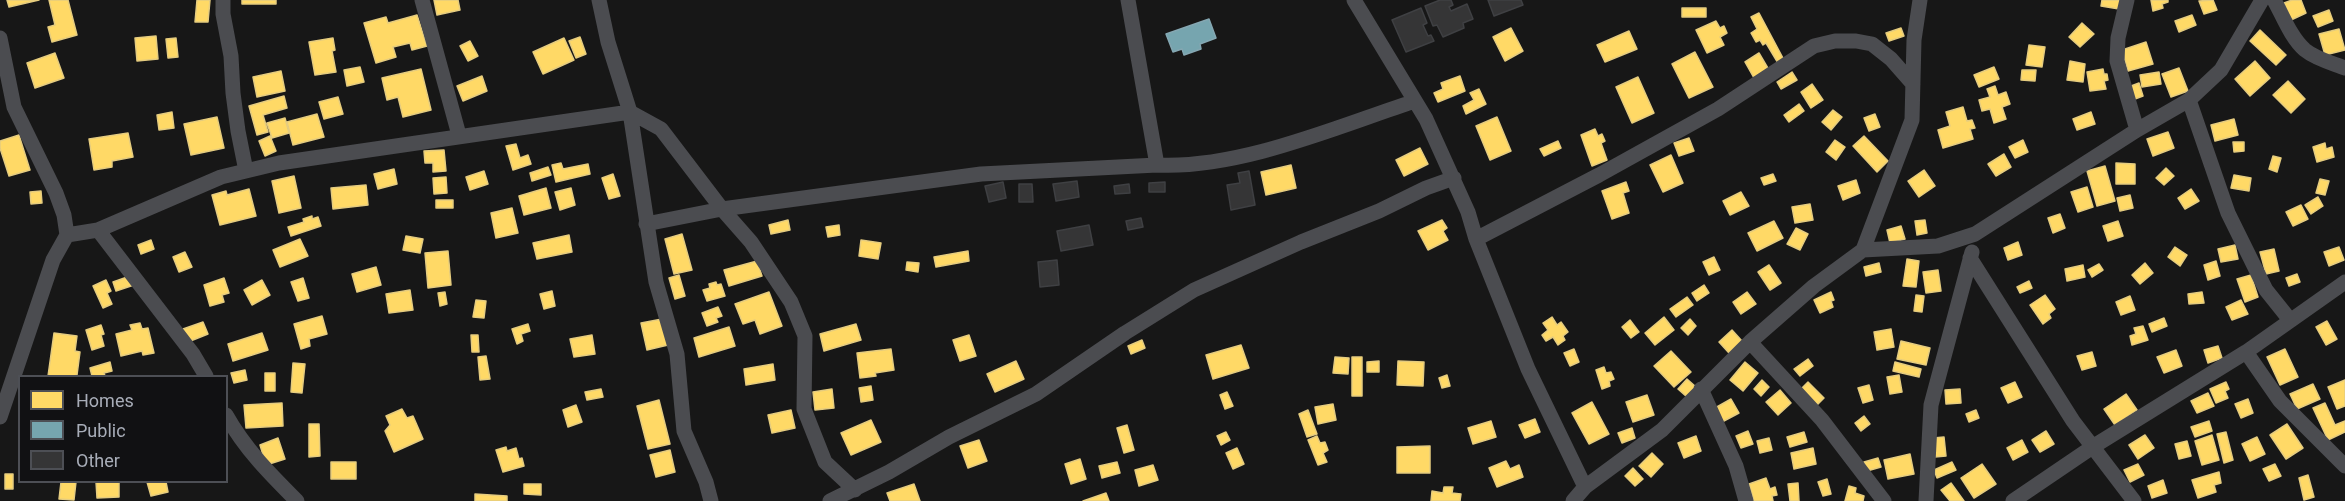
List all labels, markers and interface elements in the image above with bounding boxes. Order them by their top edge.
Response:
legend [18,375,228,483]
text: Homes [76,390,134,411]
text: Public [76,420,126,441]
text: Other [76,450,120,471]

